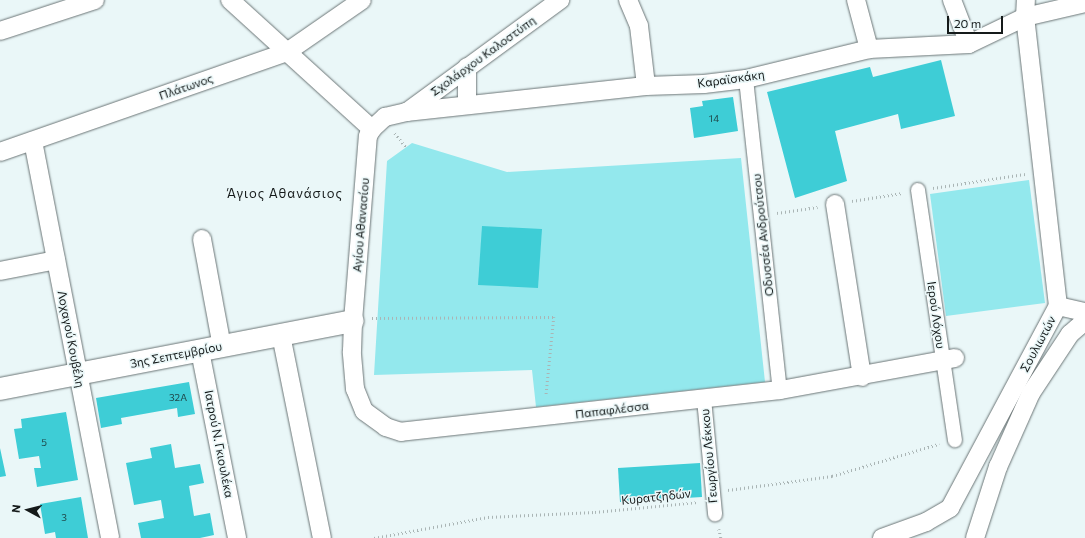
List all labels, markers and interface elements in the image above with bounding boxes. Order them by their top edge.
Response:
scale bar [949,8,1005,34]
street label: Σχολάρχου Καλοστύπη [428,13,538,99]
text: 20 m [954,16,981,30]
street label: Καραϊσκάκη [696,67,766,91]
street label: Πλάτωνος [157,71,215,103]
house number: 14 [709,113,719,125]
street label: Οδυσσέα Ανδρούτσου [749,173,777,297]
street label: Αγίου Αθανασίου [350,177,372,273]
district label: Άγιος Αθανάσιος [227,185,343,201]
street label: Ιερού Λόχου [924,281,948,349]
street label: Λοχαγού Κουβέλη [55,289,87,389]
street label: Σουλιωτών [1017,314,1059,374]
street label: 3ης Σεπτεμβρίου [129,339,223,371]
street label: Ιατρού N. Γκιουλέκα [201,389,237,499]
house number: 32A [169,392,187,404]
street label: Παπαφλέσσα [574,398,650,422]
street label: Γεωργίου Λέκκου [698,408,720,504]
house number: 5 [41,437,47,449]
street label: Κυρατζηδών [621,486,691,508]
north arrow [8,490,48,530]
text: N [9,504,23,513]
house number: 3 [61,512,67,524]

